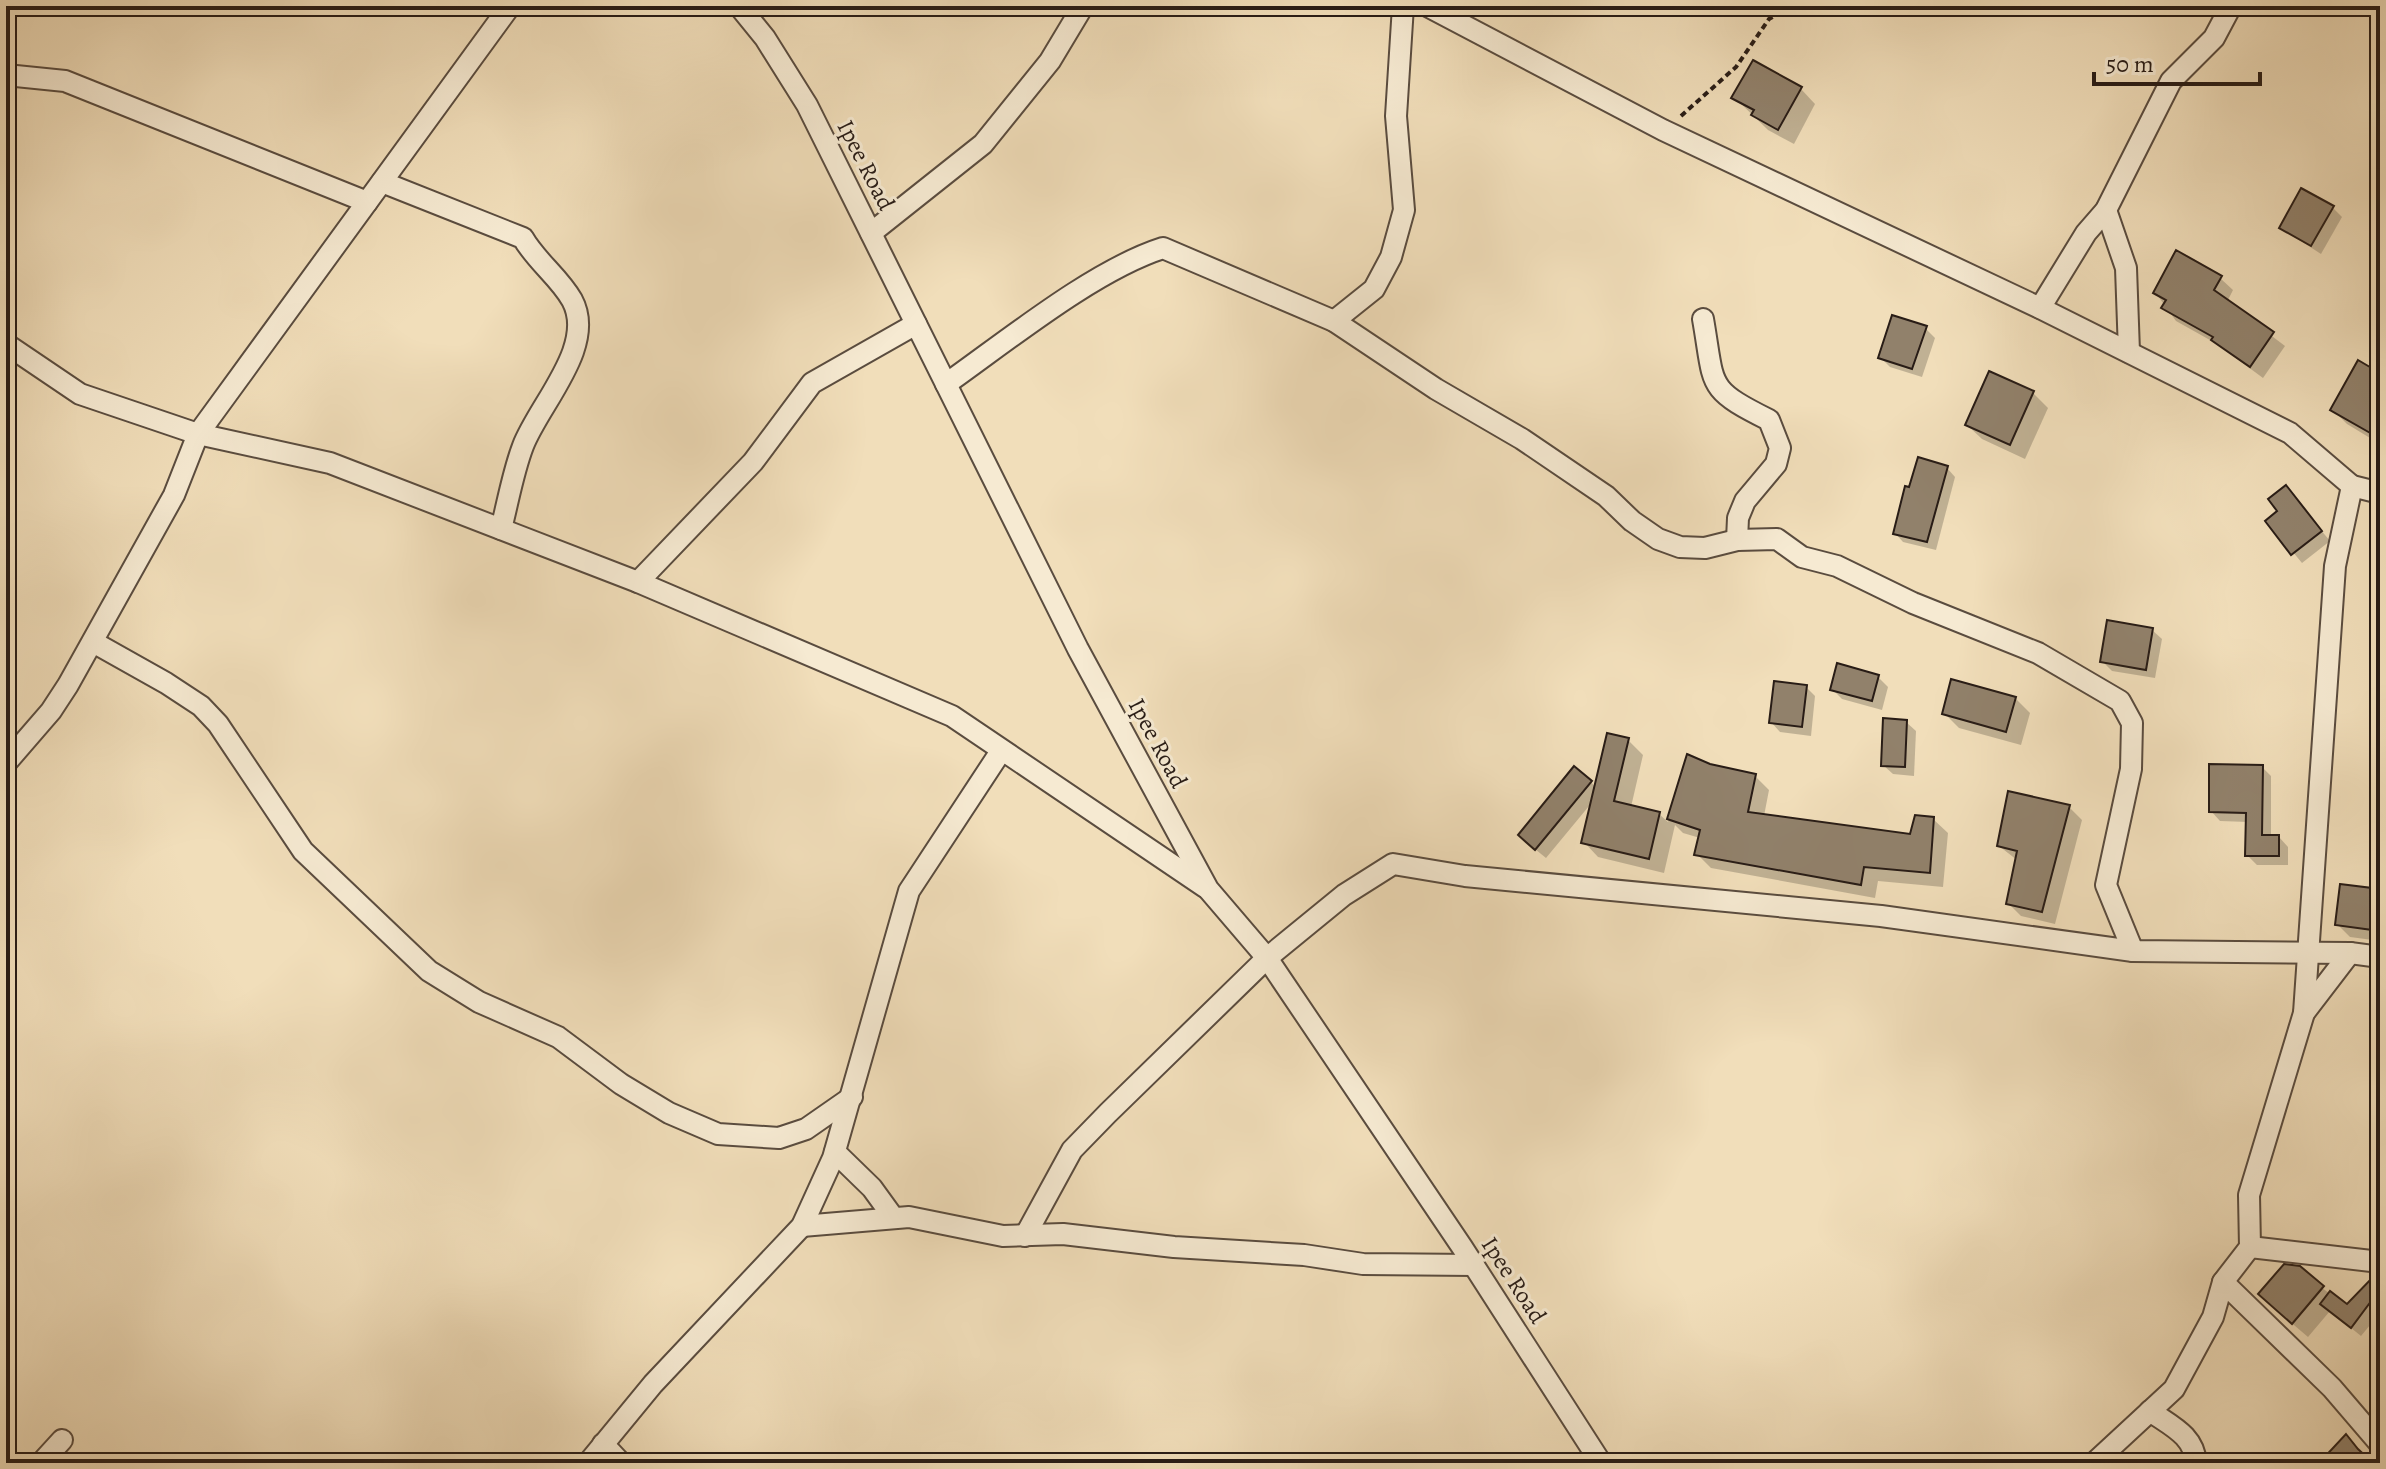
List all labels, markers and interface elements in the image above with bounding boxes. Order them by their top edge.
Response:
scale bar [2094,36,2260,86]
text: 50 m [2106,48,2154,80]
street label: Ipee Road [830,114,902,216]
street label: Ipee Road [1121,692,1195,794]
street label: Ipee Road [1474,1230,1554,1330]

